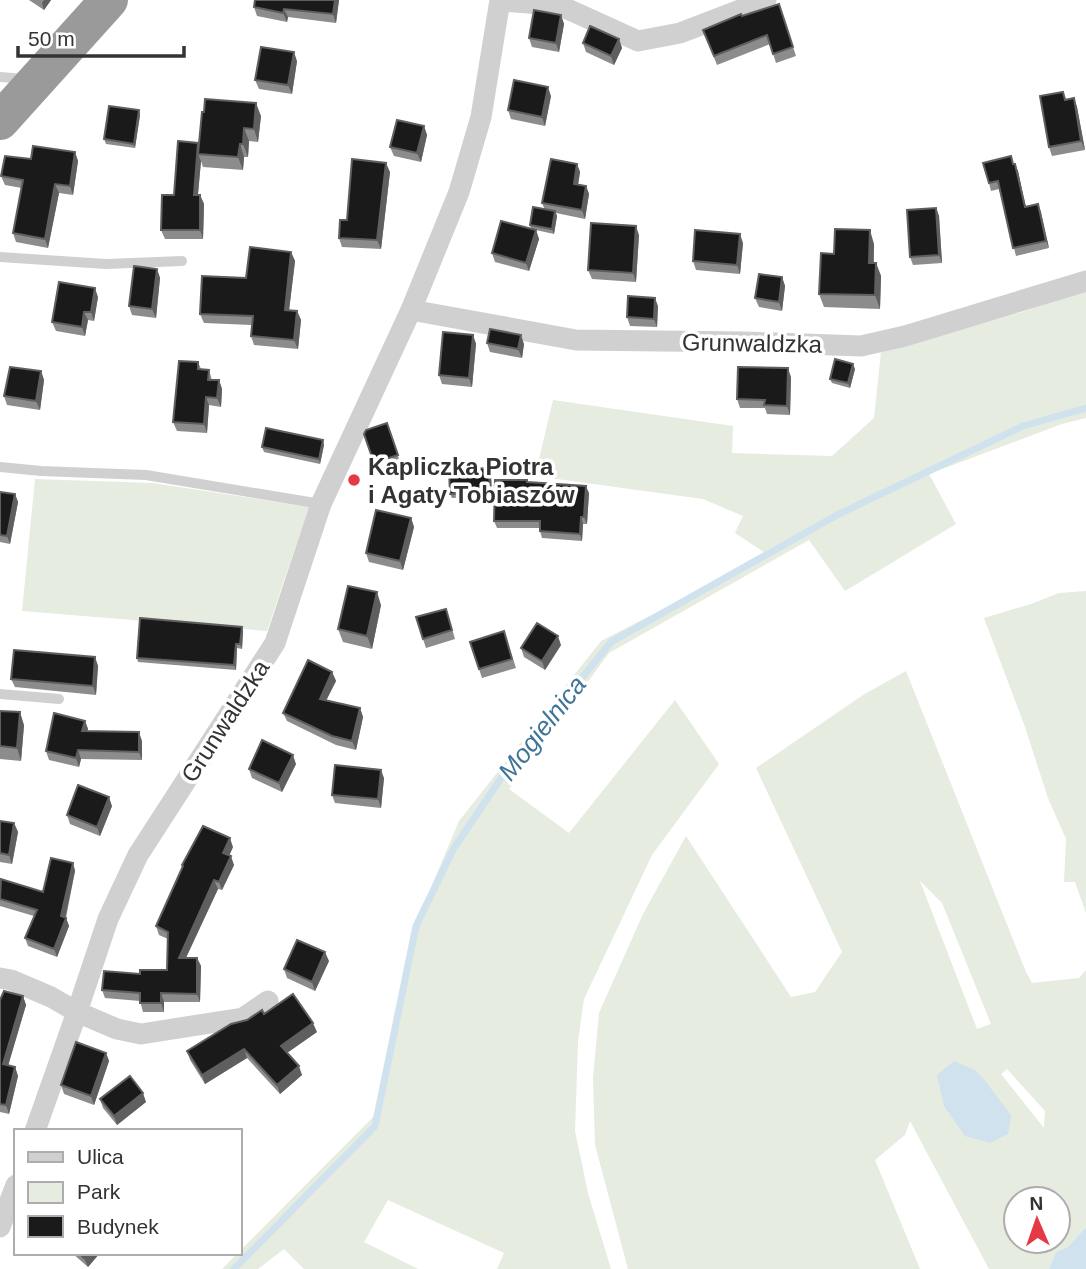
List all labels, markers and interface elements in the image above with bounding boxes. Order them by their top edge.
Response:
scale bar [18,14,184,58]
text: 50 m [28,27,75,50]
street label: Grunwaldzka [682,328,823,358]
place label: Kapliczka Piotra i Agaty Tobiaszów [368,453,575,508]
marker: Kapliczka Piotra i Agaty Tobiaszów [346,472,362,488]
street label: Grunwaldzka [176,654,275,787]
water label: Mogielnica [492,670,592,786]
legend [14,1129,242,1255]
text: Ulica [77,1145,124,1168]
text: Park [77,1180,121,1203]
north arrow [1002,1185,1072,1255]
text: N [1029,1193,1044,1214]
text: Budynek [77,1215,159,1238]

